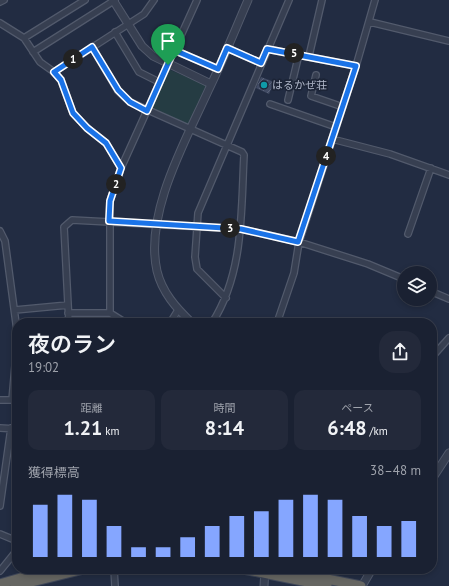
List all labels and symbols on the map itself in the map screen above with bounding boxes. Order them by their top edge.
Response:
pin [151,24,185,65]
pin: 5 [284,43,304,63]
pin: 1 [63,49,83,69]
place label: はるかぜ荘 [272,78,327,92]
marker: はるかぜ荘 [259,80,269,90]
pin: 4 [316,146,336,166]
pin: 2 [106,174,126,194]
pin: 3 [220,218,240,238]

